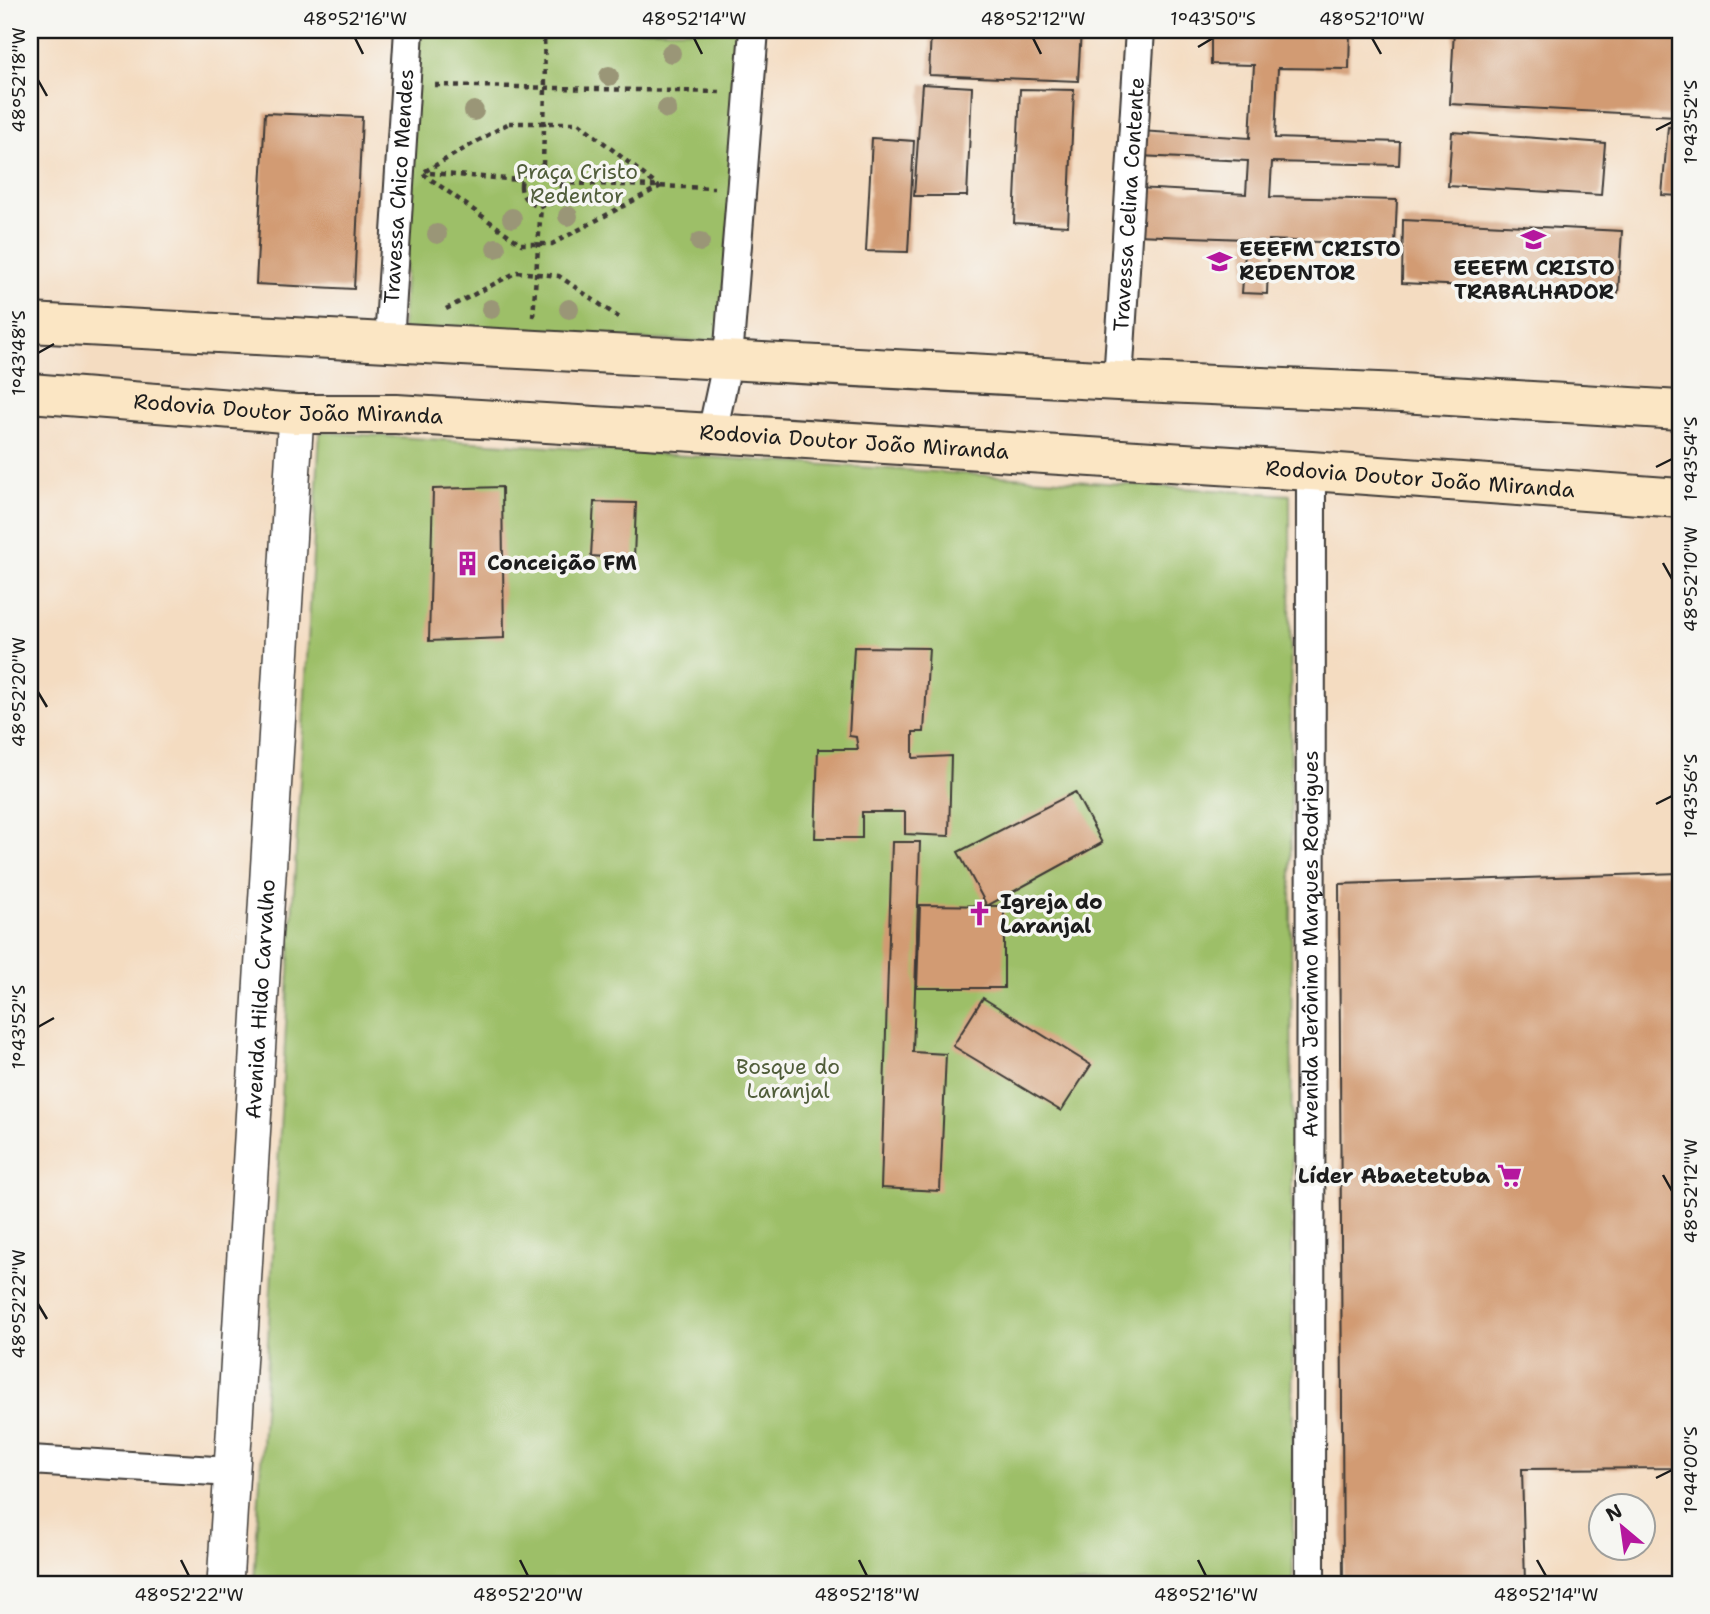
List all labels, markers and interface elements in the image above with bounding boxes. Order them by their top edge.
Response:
text: 48°52'16"W [303,7,407,31]
text: 48°52'14"W [641,7,747,31]
text: 48°52'12"W [981,7,1085,31]
text: 1°43'50"S [1170,7,1256,31]
text: 48°52'10"W [1319,7,1425,31]
text: 48°52'18"W [7,27,31,133]
street label: Travessa Chico Mendes [377,68,420,305]
street label: Travessa Celina Contente [1107,76,1151,332]
text: 1°43'52"S [1679,80,1703,164]
park label: Praça Cristo Redentor [516,158,638,210]
school or university icon: EEEFM CRISTO TRABALHADOR [1520,225,1548,253]
place label: EEEFM CRISTO REDENTOR [1239,235,1401,287]
school or university icon: EEEFM CRISTO REDENTOR [1205,247,1233,275]
place label: EEEFM CRISTO TRABALHADOR [1453,254,1615,306]
text: 1°43'48"S [7,310,31,396]
street label: Rodovia Doutor João Miranda [132,387,444,431]
text: 1°43'54"S [1679,417,1703,501]
street label: Rodovia Doutor João Miranda [699,418,1010,466]
street label: Rodovia Doutor João Miranda [1265,454,1576,504]
text: 48°52'10"W [1679,526,1703,632]
building icon: Conceição FM [453,549,481,577]
place label: Conceição FM [487,549,637,577]
text: 48°52'20"W [7,637,31,747]
street label: Avenida Jerônimo Marques Rodrigues [1296,750,1325,1138]
text: 1°43'56"S [1679,754,1703,838]
street label: Avenida Hildo Carvalho [239,878,282,1120]
place label: Igreja do Laranjal [1000,888,1103,940]
church icon: Igreja do Laranjal [966,900,994,928]
text: 1°43'52"S [7,985,31,1069]
park label: Bosque do Laranjal [736,1053,840,1105]
text: 48°52'12"W [1679,1139,1703,1243]
place label: Líder Abaetetuba [1298,1162,1491,1190]
supermarket icon: Líder Abaetetuba [1496,1162,1524,1190]
text: 48°52'22"W [7,1249,31,1359]
text: 1°44'00"S [1679,1426,1703,1514]
north arrow [1588,1492,1658,1562]
text: N [1601,1498,1627,1527]
text: 48°52'22"W [134,1583,244,1607]
text: 48°52'20"W [473,1583,583,1607]
text: 48°52'18"W [814,1583,920,1607]
text: 48°52'16"W [1154,1583,1258,1607]
text: 48°52'14"W [1493,1583,1599,1607]

